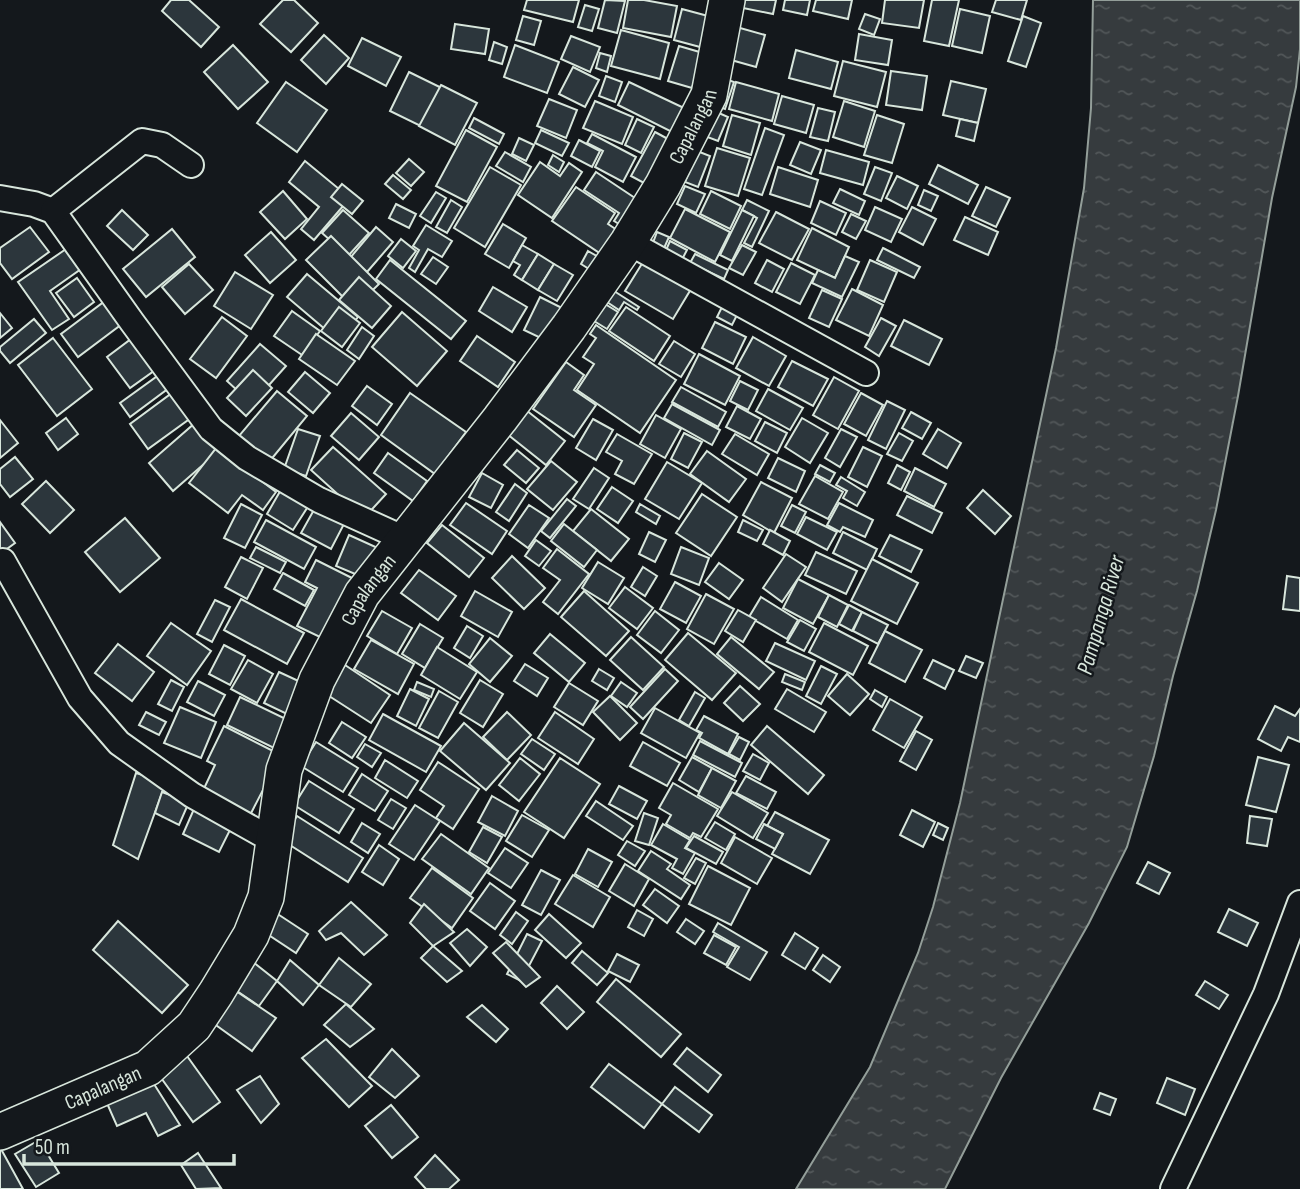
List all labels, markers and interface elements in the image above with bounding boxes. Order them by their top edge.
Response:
street label: Capalangan [663,88,722,168]
street label: Capalangan [335,549,401,629]
water label: Pampanga River [1071,551,1132,678]
street label: Capalangan [61,1060,145,1115]
scale bar [24,1122,234,1166]
text: 50 m [35,1135,70,1160]

